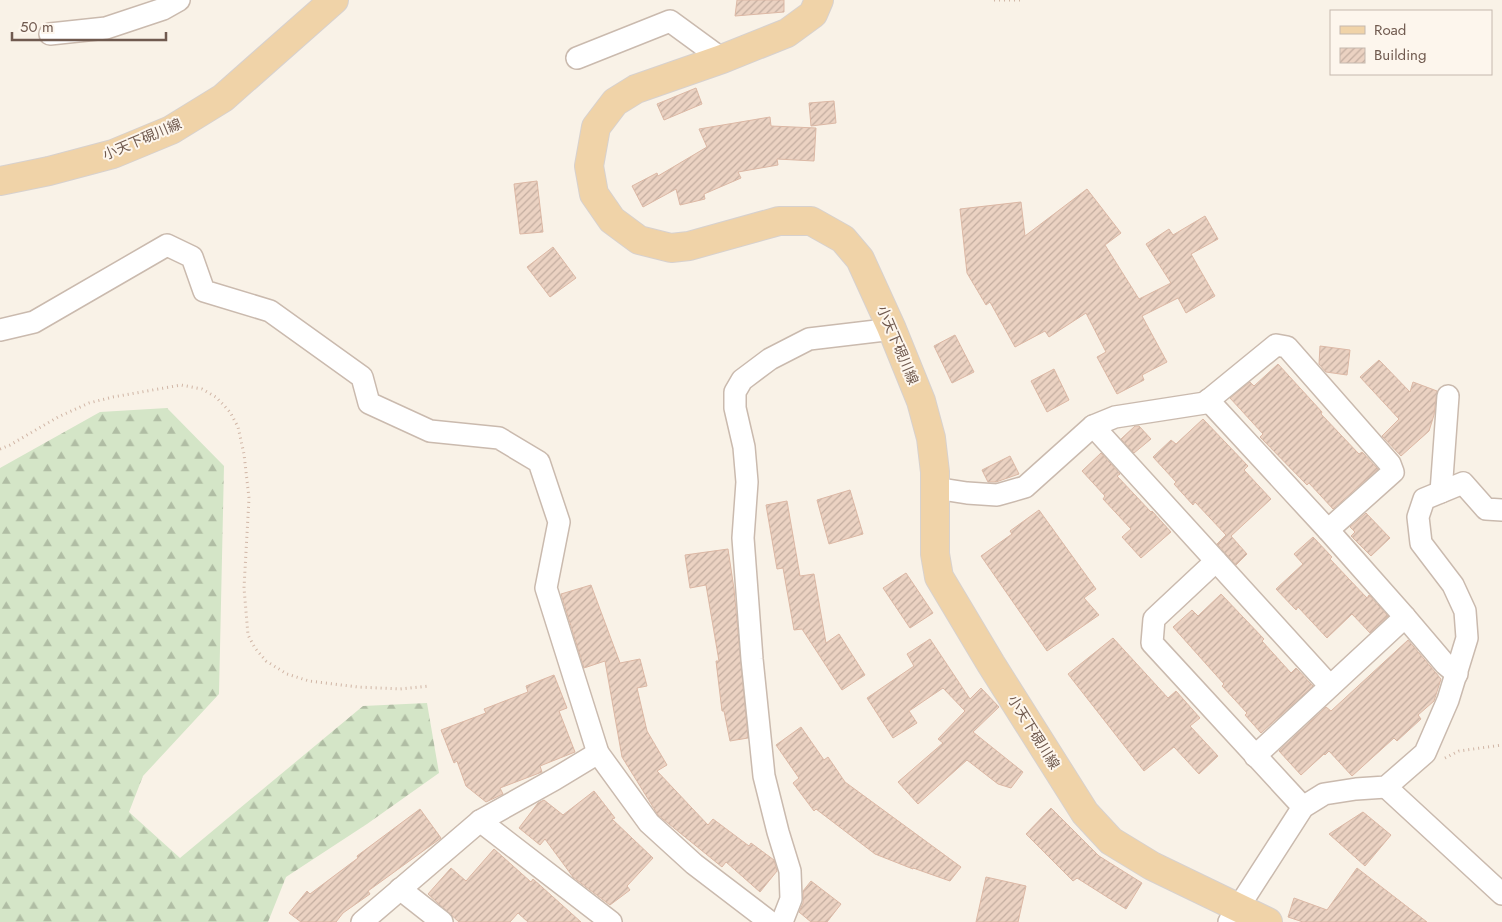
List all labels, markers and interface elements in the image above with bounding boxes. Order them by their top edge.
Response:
scale bar [12,10,166,42]
legend [1330,10,1492,75]
text: 50 m [20,16,54,38]
text: Road [1374,19,1406,41]
text: Building [1374,44,1426,66]
street label: 小天下硯川線 [99,113,185,165]
street label: 小天下硯川線 [872,302,924,388]
street label: 小天下硯川線 [1003,691,1065,773]

